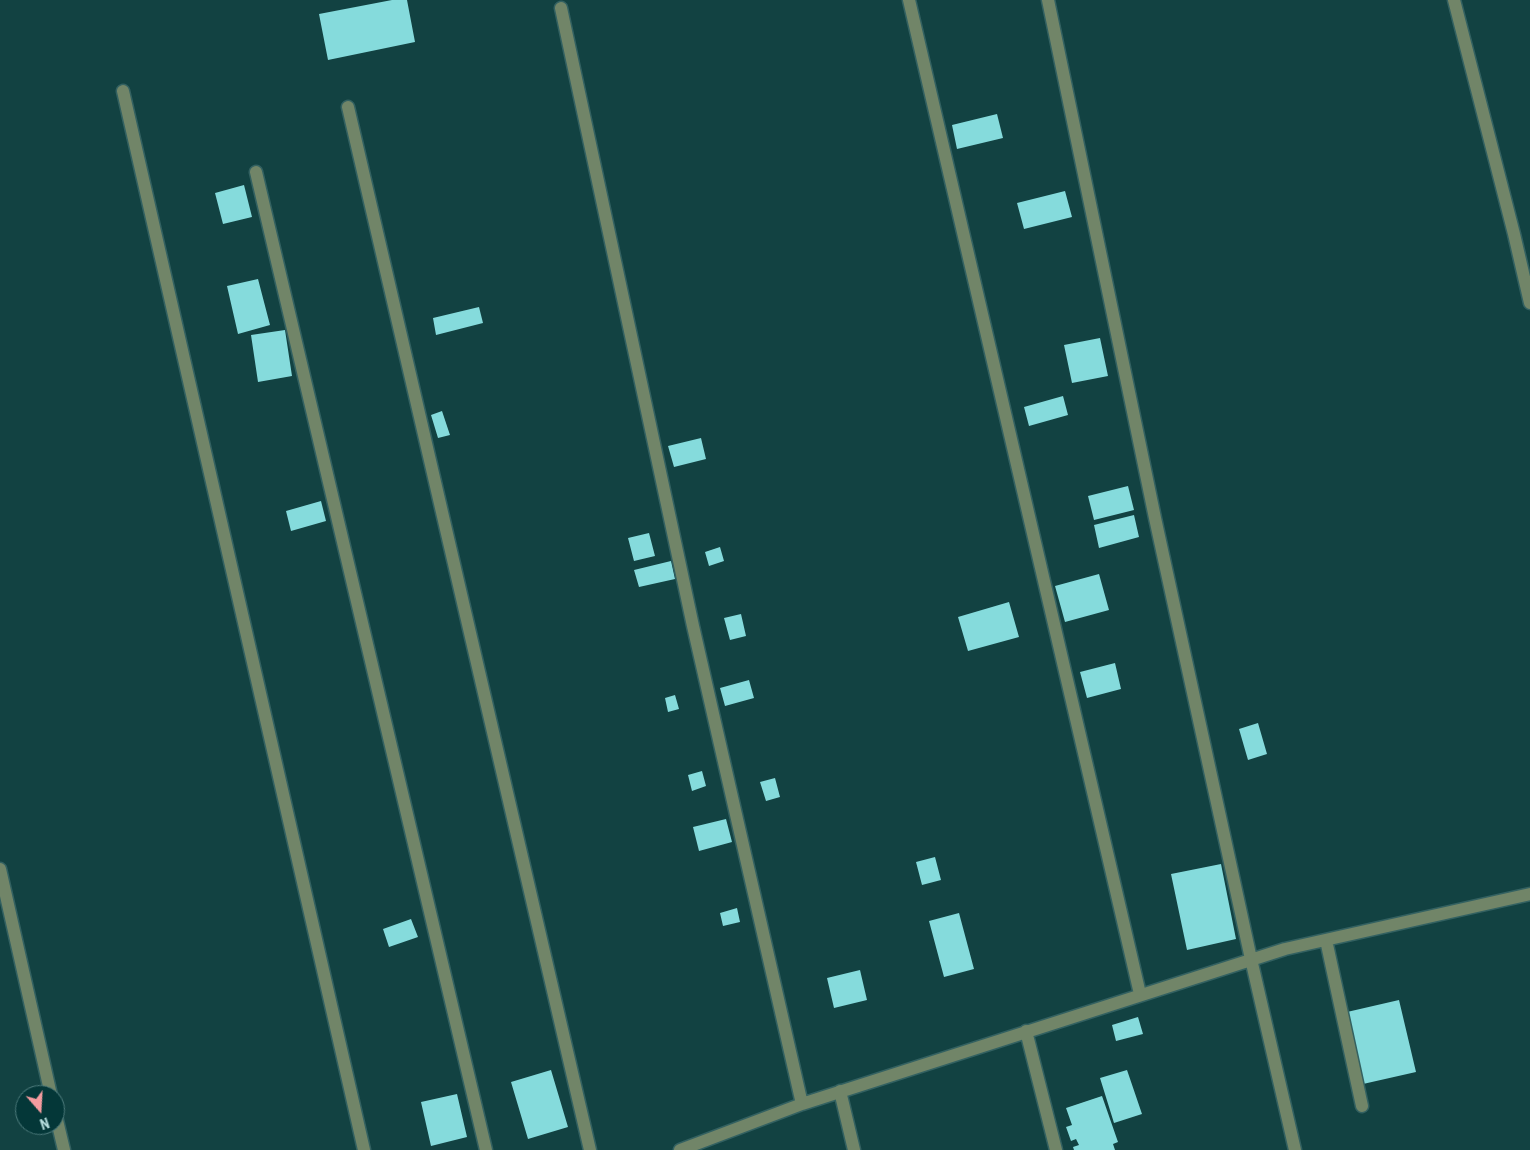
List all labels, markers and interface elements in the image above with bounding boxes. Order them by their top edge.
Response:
north arrow [15,1085,65,1135]
text: N [38,1114,51,1132]

